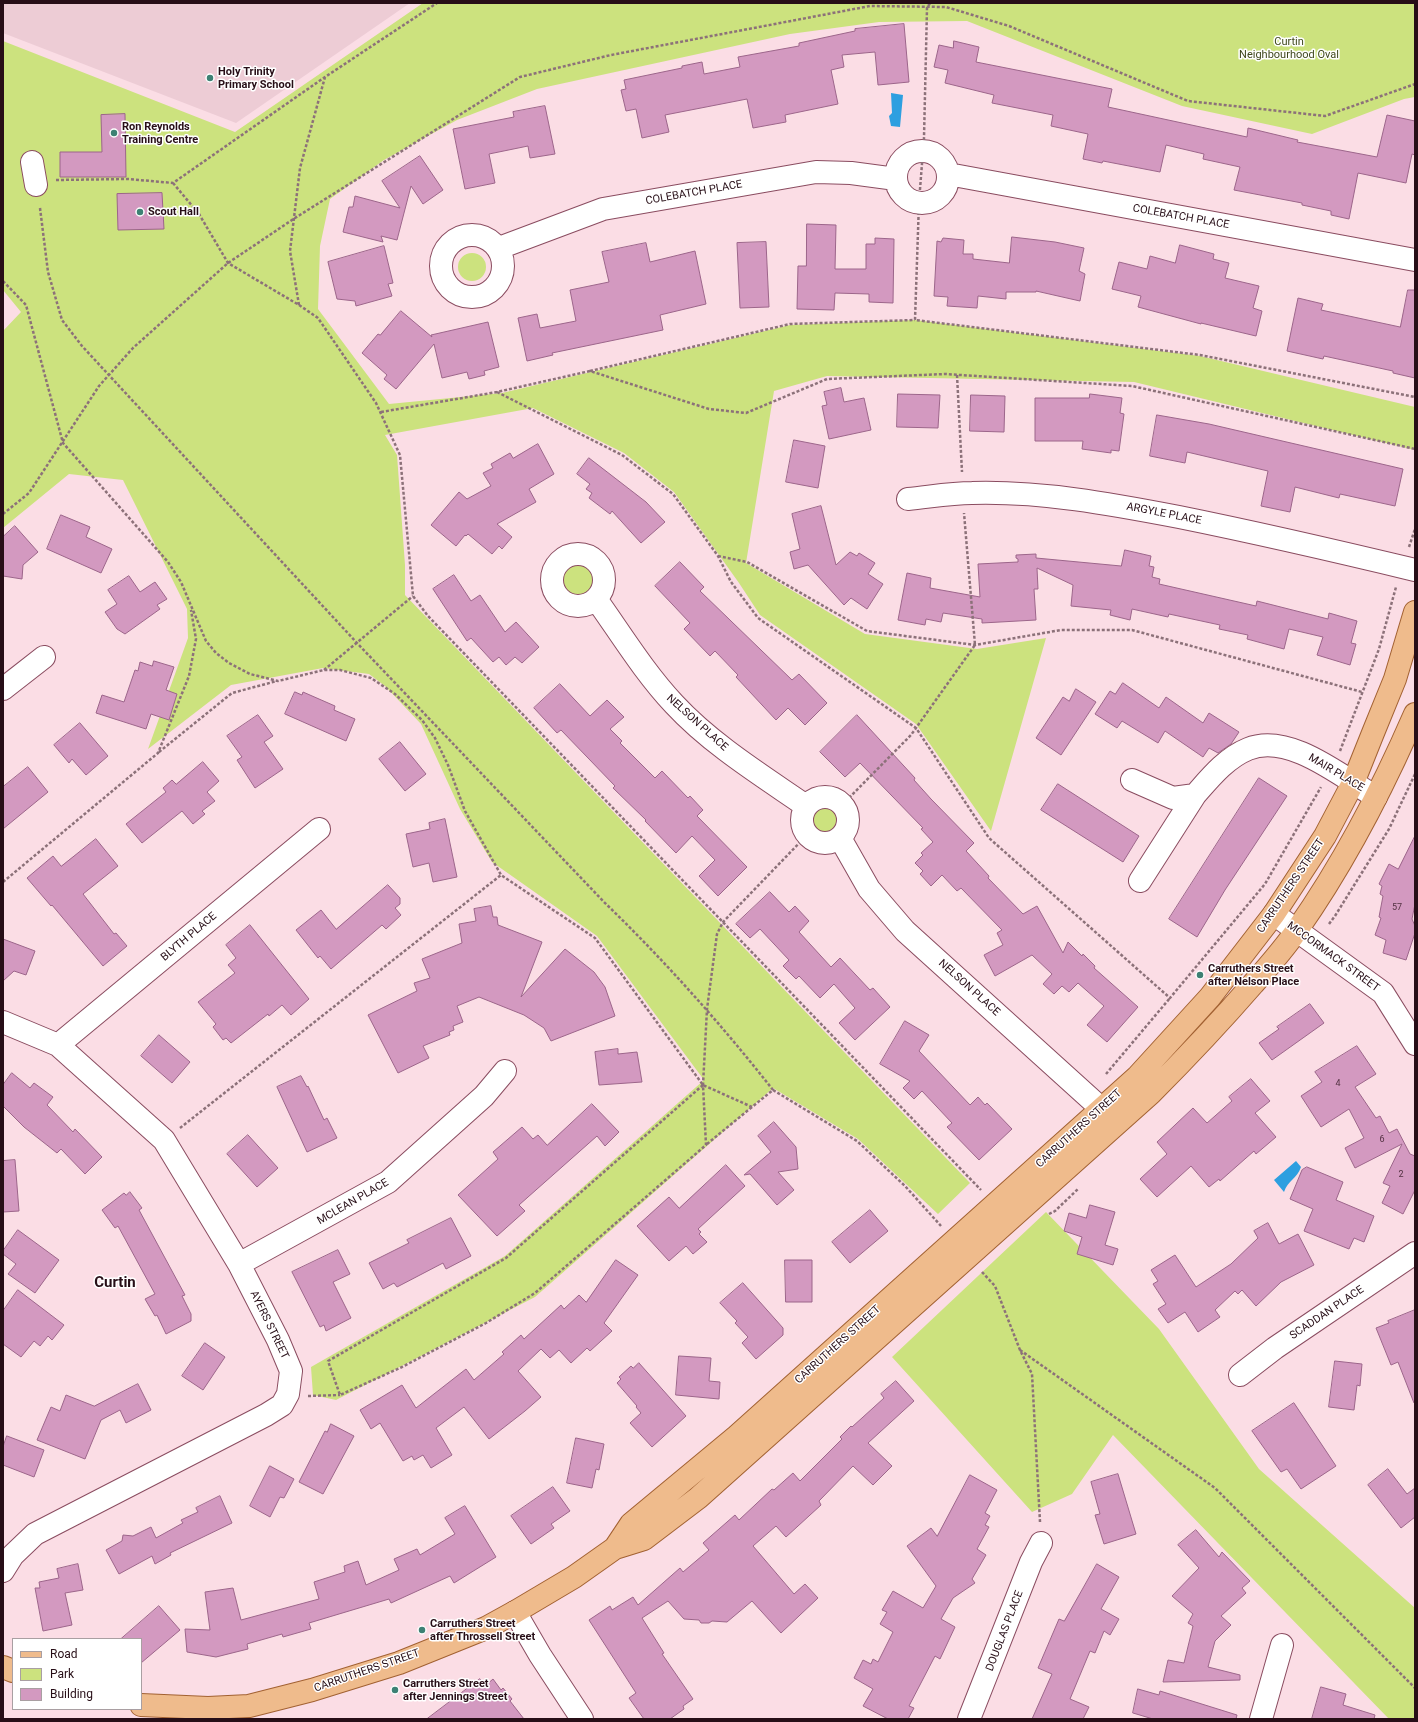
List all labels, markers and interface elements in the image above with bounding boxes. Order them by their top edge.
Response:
park label: Curtin Neighbourhood Oval [1239,35,1339,61]
place label: Holy Trinity Primary School [218,65,294,91]
marker: Holy Trinity Primary School [205,73,215,83]
place label: Ron Reynolds Training Centre [122,120,198,146]
marker: Ron Reynolds Training Centre [109,128,119,138]
street label: COLEBATCH PLACE [645,178,743,208]
street label: COLEBATCH PLACE [1132,202,1230,232]
place label: Scout Hall [148,205,199,219]
marker: Scout Hall [135,207,145,217]
street label: ARGYLE PLACE [1125,500,1203,528]
street label: NELSON PLACE [664,692,730,754]
street label: MAIR PLACE [1306,751,1366,795]
street label: CARRUTHERS STREET [1255,836,1327,936]
house number: 57 [1392,903,1402,913]
street label: BLYTH PLACE [158,910,220,964]
street label: MCCORMACK STREET [1284,919,1382,995]
street label: NELSON PLACE [936,957,1002,1019]
place label: Carruthers Street after Nelson Place [1208,962,1299,988]
marker: Carruthers Street after Nelson Place [1195,970,1205,980]
house number: 4 [1335,1079,1341,1089]
street label: CARRUTHERS STREET [1033,1087,1125,1171]
house number: 6 [1379,1135,1385,1145]
house number: 2 [1398,1170,1404,1180]
street label: MCLEAN PLACE [315,1176,391,1228]
district label: Curtin [94,1274,136,1292]
street label: SCADDAN PLACE [1287,1283,1367,1343]
street label: AYERS STREET [247,1289,291,1361]
street label: CARRUTHERS STREET [792,1303,884,1387]
street label: DOUGLAS PLACE [984,1589,1026,1673]
place label: Carruthers Street after Throssell Street [430,1617,535,1643]
marker: Carruthers Street after Throssell Street [417,1625,427,1635]
legend [12,1638,142,1710]
text: Road [50,1647,78,1661]
street label: CARRUTHERS STREET [312,1647,422,1695]
text: Park [50,1667,74,1681]
place label: Carruthers Street after Jennings Street [403,1677,507,1703]
marker: Carruthers Street after Jennings Street [390,1685,400,1695]
text: Building [50,1687,93,1701]

